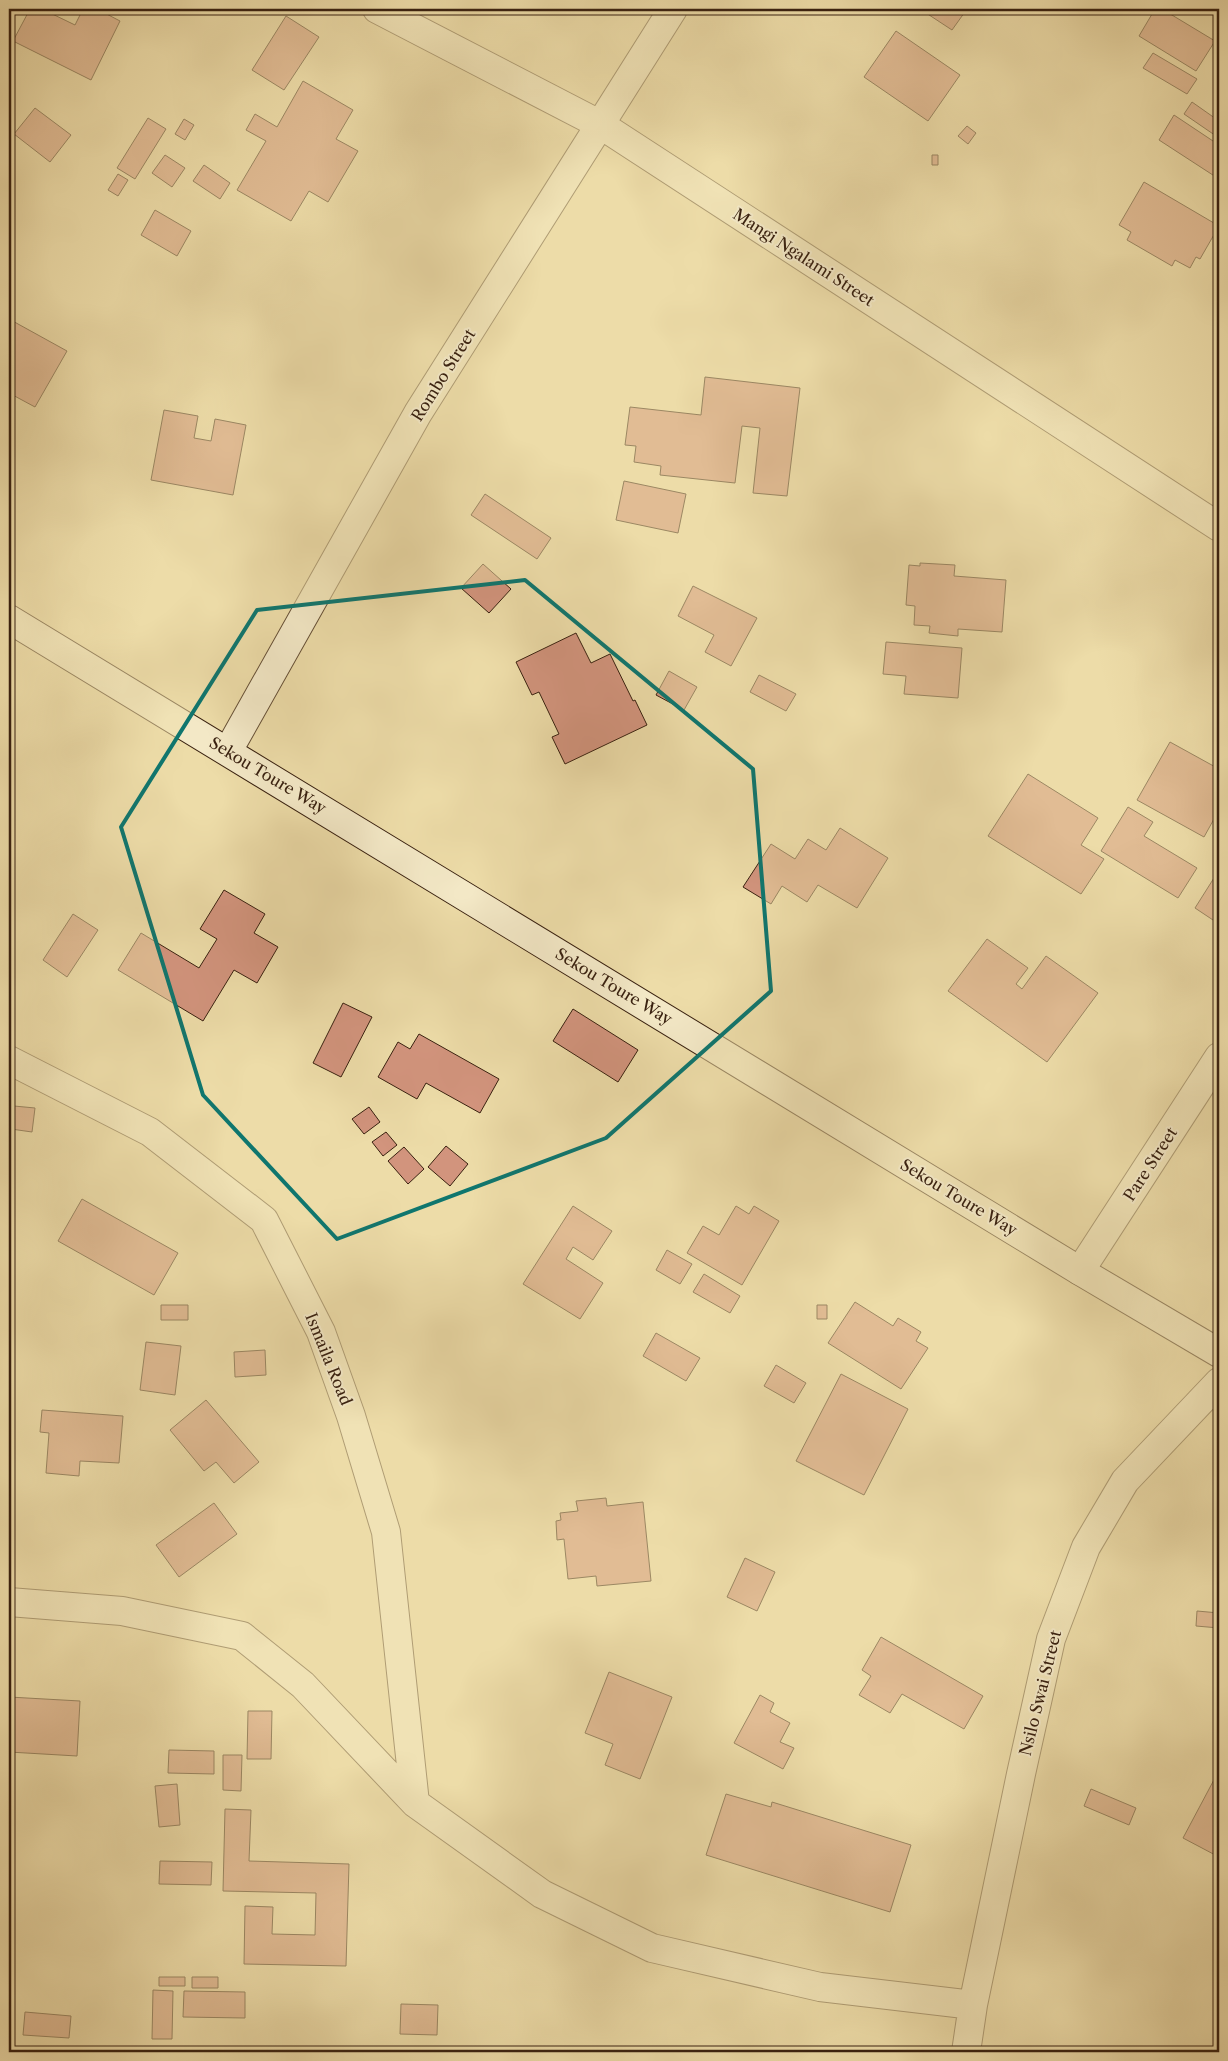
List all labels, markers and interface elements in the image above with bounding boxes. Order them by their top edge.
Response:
street label: Mangi Ngalami Street [730,204,879,310]
street label: Rombo Street [407,325,480,425]
street label: Sekou Toure Way [206,732,331,818]
street label: Sekou Toure Way [552,943,677,1029]
street label: Pare Street [1119,1123,1181,1205]
street label: Sekou Toure Way [897,1154,1022,1240]
street label: Ismaila Road [301,1310,357,1408]
street label: Nsilo Swai Street [1015,1628,1065,1758]

